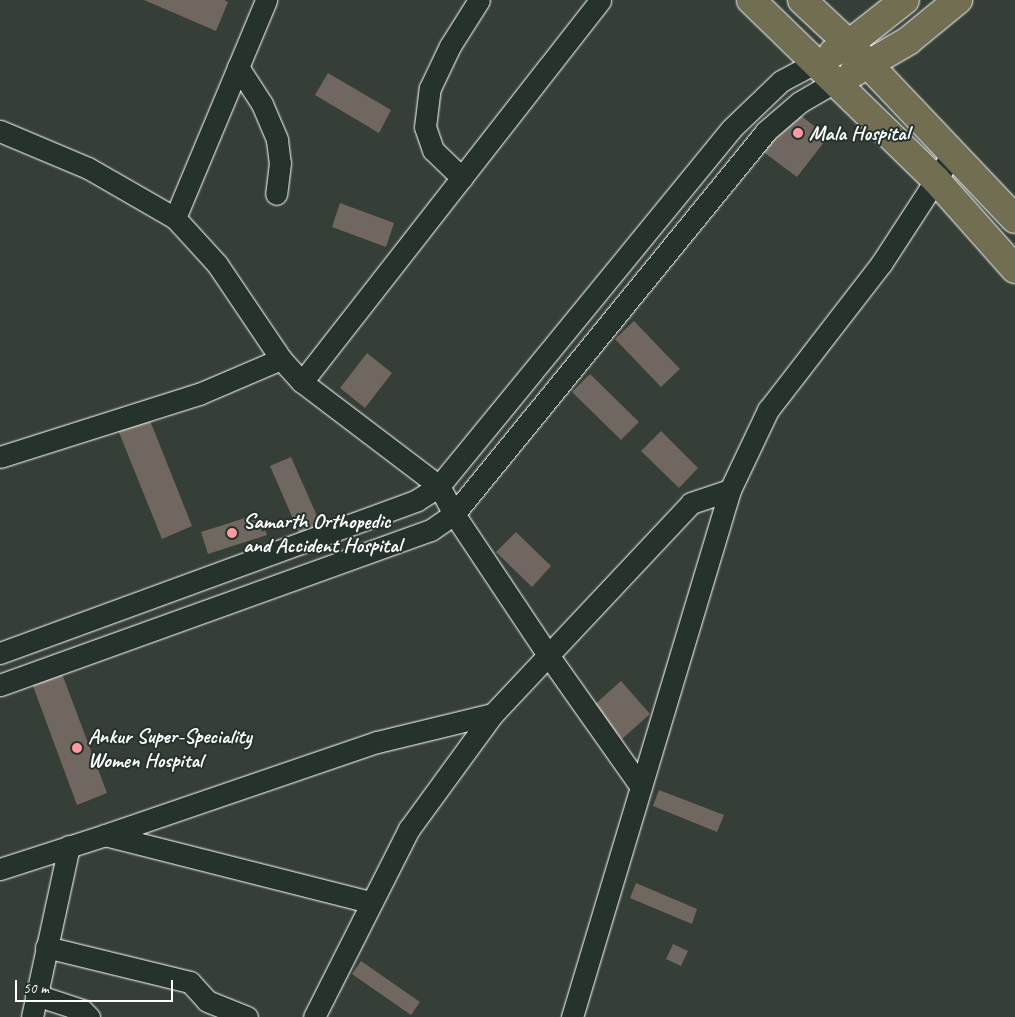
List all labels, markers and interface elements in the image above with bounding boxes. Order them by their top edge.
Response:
place label: Mala Hospital [809,120,910,146]
marker: Mala Hospital [791,126,805,140]
place label: Samarth Orthopedic and Accident Hospital [243,508,401,558]
marker: Samarth Orthopedic and Accident Hospital [225,526,239,540]
place label: Ankur Super-Speciality Women Hospital [88,723,251,773]
marker: Ankur Super-Speciality Women Hospital [70,741,84,755]
scale bar [18,970,175,1002]
text: 50 m [23,979,49,998]

